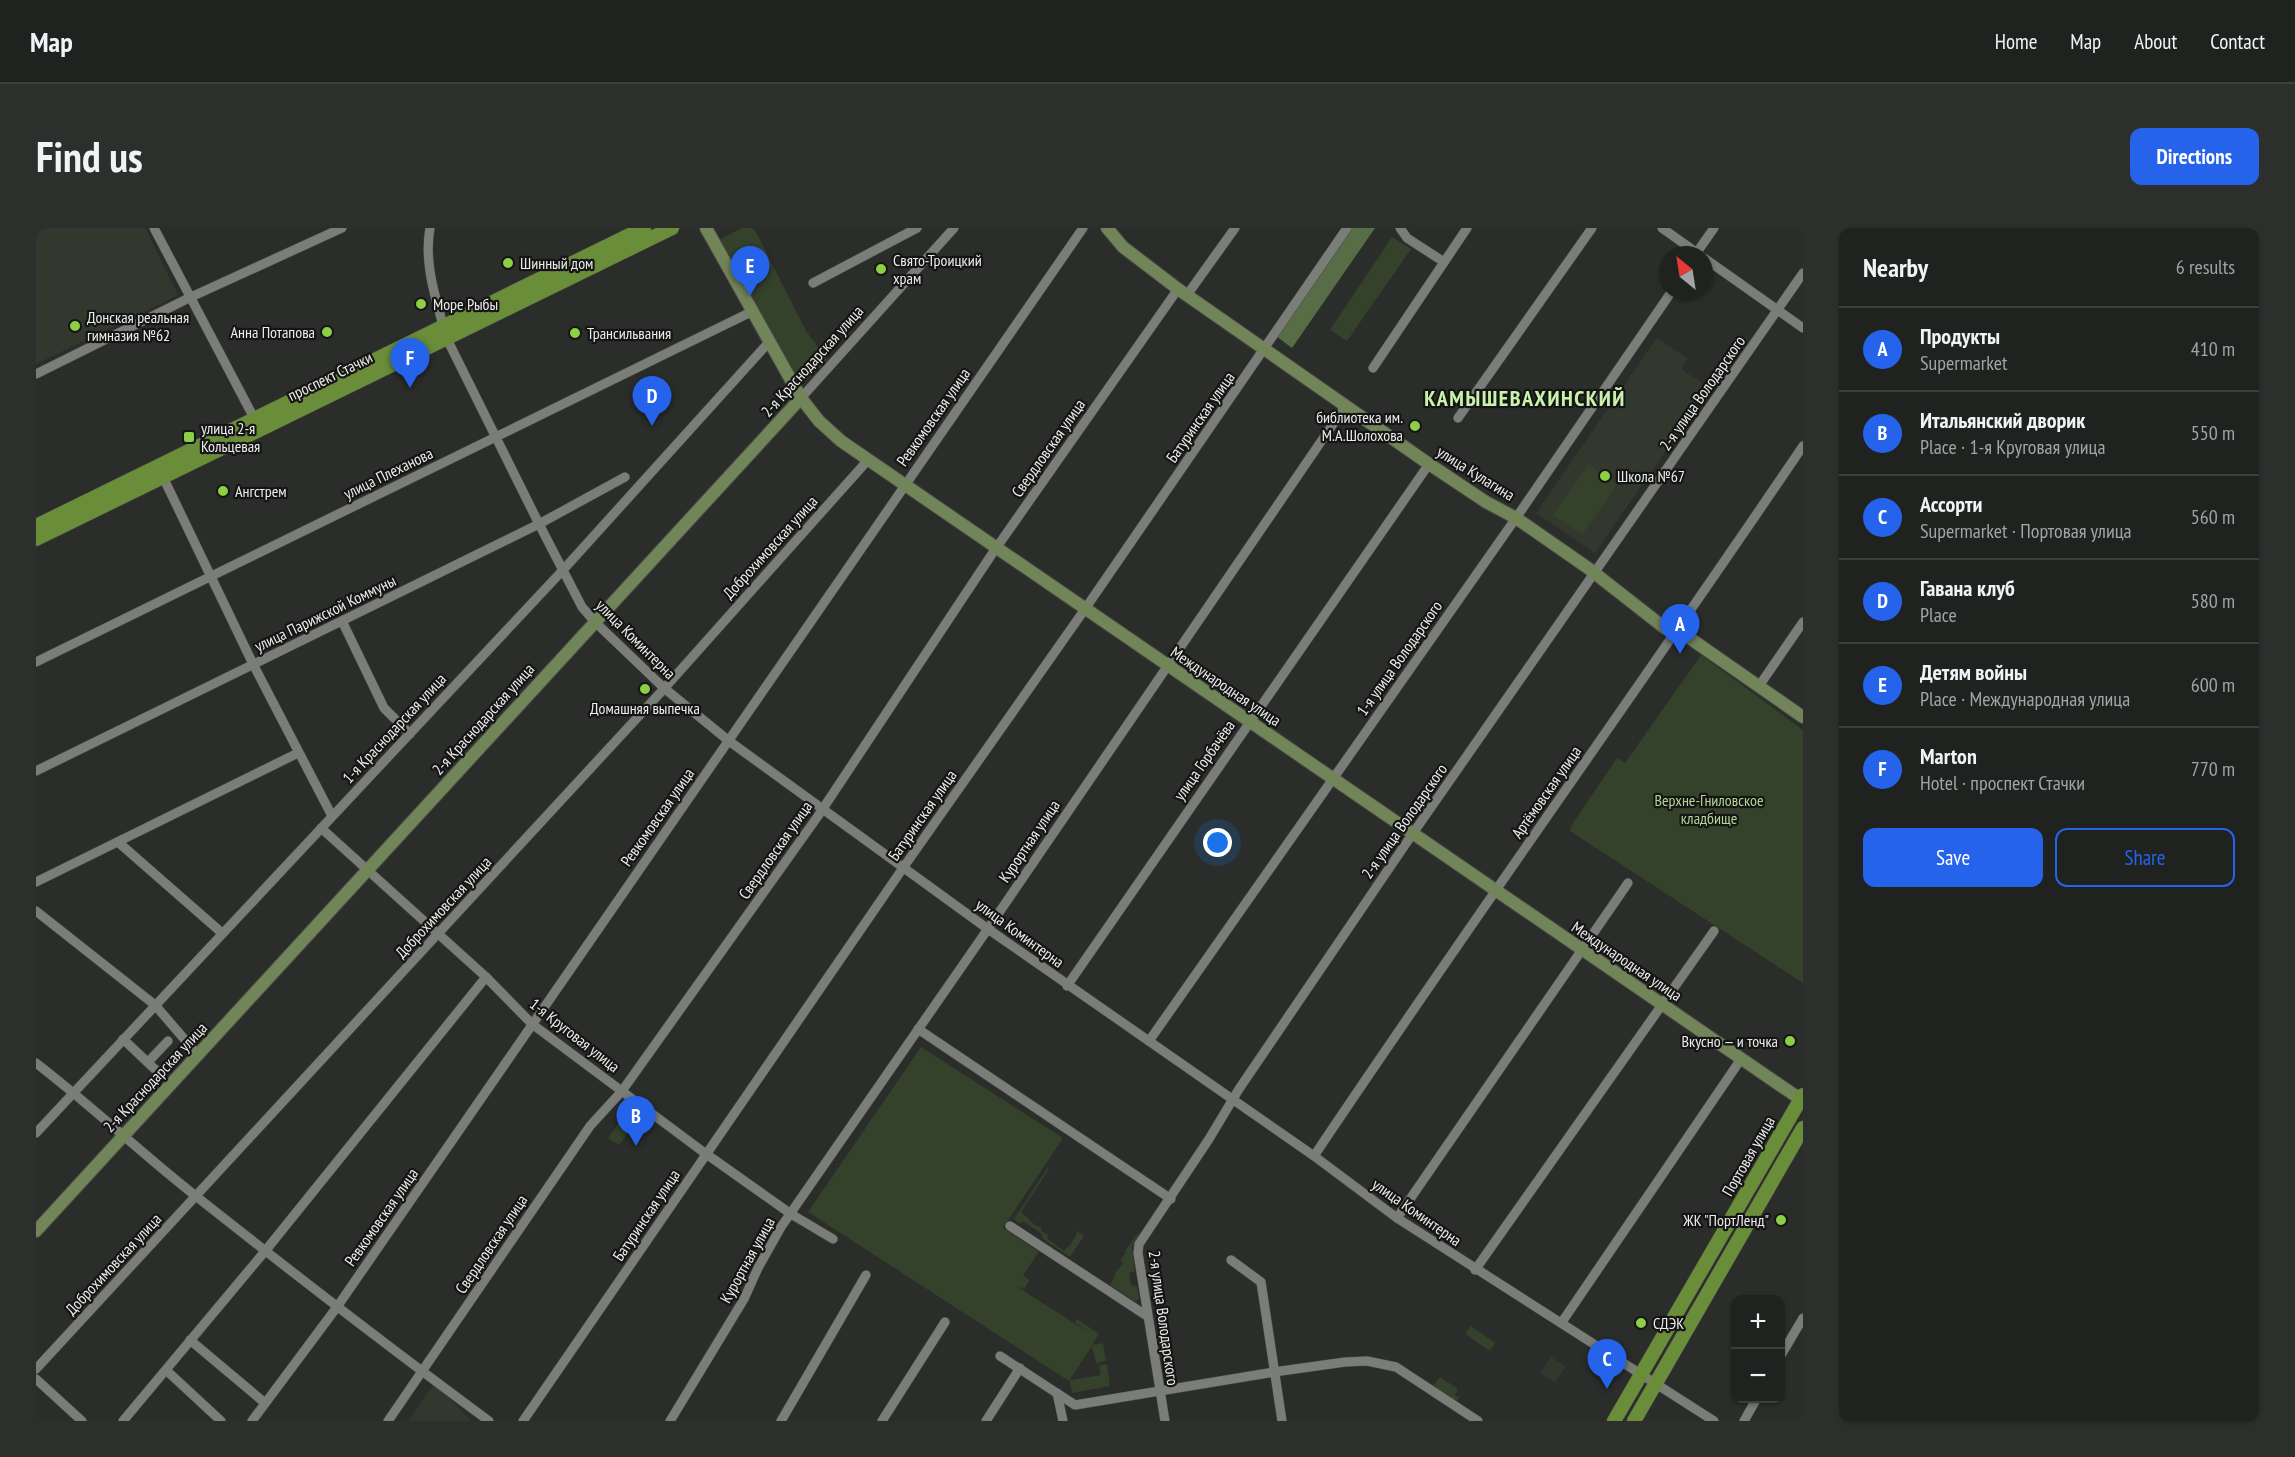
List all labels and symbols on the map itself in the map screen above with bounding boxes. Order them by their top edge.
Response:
north arrow [1659,246,1713,300]
pin: E [730,247,770,296]
place label: Свято-Троицкий храм [893,250,982,288]
place label: Шинный дом [520,253,593,273]
marker: Шинный дом [501,256,515,270]
marker: Свято-Троицкий храм [874,262,888,276]
place label: Море Рыбы [433,294,498,314]
marker: Море Рыбы [414,297,428,311]
street label: 2-я Краснодарская улица [757,301,867,421]
place label: Донская реальная гимназия №62 [87,307,189,345]
marker: Донская реальная гимназия №62 [68,319,82,333]
place label: Анна Потапова [230,322,315,342]
place label: Трансильвания [587,323,671,343]
marker: Анна Потапова [320,325,334,339]
marker: Трансильвания [568,326,582,340]
street label: 2-я улица Володарского [1655,332,1749,454]
pin: F [390,338,430,388]
street label: проспект Стачки [284,347,376,405]
street label: Ревкомовская улица [892,364,974,470]
street label: Батуринская улица [1161,368,1239,466]
pin: D [632,376,672,426]
district label: КАМЫШЕВАХИНСКИЙ [1424,384,1626,412]
street label: Свердловская улица [1007,395,1089,501]
place label: библиотека им. М.А.Шолохова [1316,407,1403,445]
place label: улица 2-я Кольцевая [201,418,260,456]
marker: библиотека им. М.А.Шолохова [1408,419,1422,433]
marker: улица 2-я Кольцевая [182,430,196,444]
street label: улица Кулагина [1433,441,1519,505]
street label: улица Плеханова [340,443,436,503]
place label: Школа №67 [1617,466,1685,486]
marker: Школа №67 [1598,469,1612,483]
place label: Ангстрем [235,481,287,501]
marker: Ангстрем [216,484,230,498]
street label: Доброхимовская улица [718,491,822,603]
street label: улица Парижской Коммуны [251,570,399,656]
street label: улица Коминтерна [592,595,680,683]
street label: 1-я улица Володарского [1352,597,1446,719]
pin: A [1660,604,1700,654]
street label: Международная улица [1167,642,1285,730]
street label: 2-я Краснодарская улица [428,659,538,779]
street label: 1-я Краснодарская улица [338,669,450,787]
marker: Домашняя выпечка [638,682,652,696]
place label: Домашняя выпечка [590,698,700,718]
street label: улица Горбачёва [1169,716,1239,804]
street label: Артёмовская улица [1507,742,1585,842]
street label: 2-я улица Володарского [1357,760,1451,882]
street label: Ревкомовская улица [616,764,698,870]
street label: Батуринская улица [883,766,961,864]
park label: Верхне-Гниловское кладбище [1654,790,1764,828]
street label: Курортная улица [994,796,1064,886]
street label: Свердловская улица [734,797,816,903]
your location [1203,828,1232,857]
street label: Доброхимовская улица [391,852,495,962]
street label: улица Коминтерна [972,894,1068,972]
street label: Международная улица [1568,917,1686,1005]
street label: 1-я Круговая улица [526,994,624,1076]
street label: 2-я Краснодарская улица [99,1018,211,1136]
place label: Вкусно — и точка [1681,1031,1778,1051]
marker: Вкусно — и точка [1783,1034,1797,1048]
pin: B [616,1096,656,1146]
street label: Портовая улица [1717,1112,1779,1200]
street label: Ревкомовская улица [340,1164,422,1270]
street label: Батуринская улица [608,1165,684,1265]
street label: улица Коминтерна [1369,1174,1465,1250]
street label: Свердловская улица [451,1191,531,1297]
street label: Доброхимовская улица [61,1209,165,1319]
place label: ЖК "ПортЛенд" [1682,1210,1769,1230]
marker: ЖК "ПортЛенд" [1774,1213,1788,1227]
street label: Курортная улица [715,1214,779,1306]
street label: 2-я улица Володарского [1145,1249,1183,1387]
place label: СДЭК [1653,1313,1684,1333]
marker: СДЭК [1634,1316,1648,1330]
pin: C [1588,1340,1626,1389]

